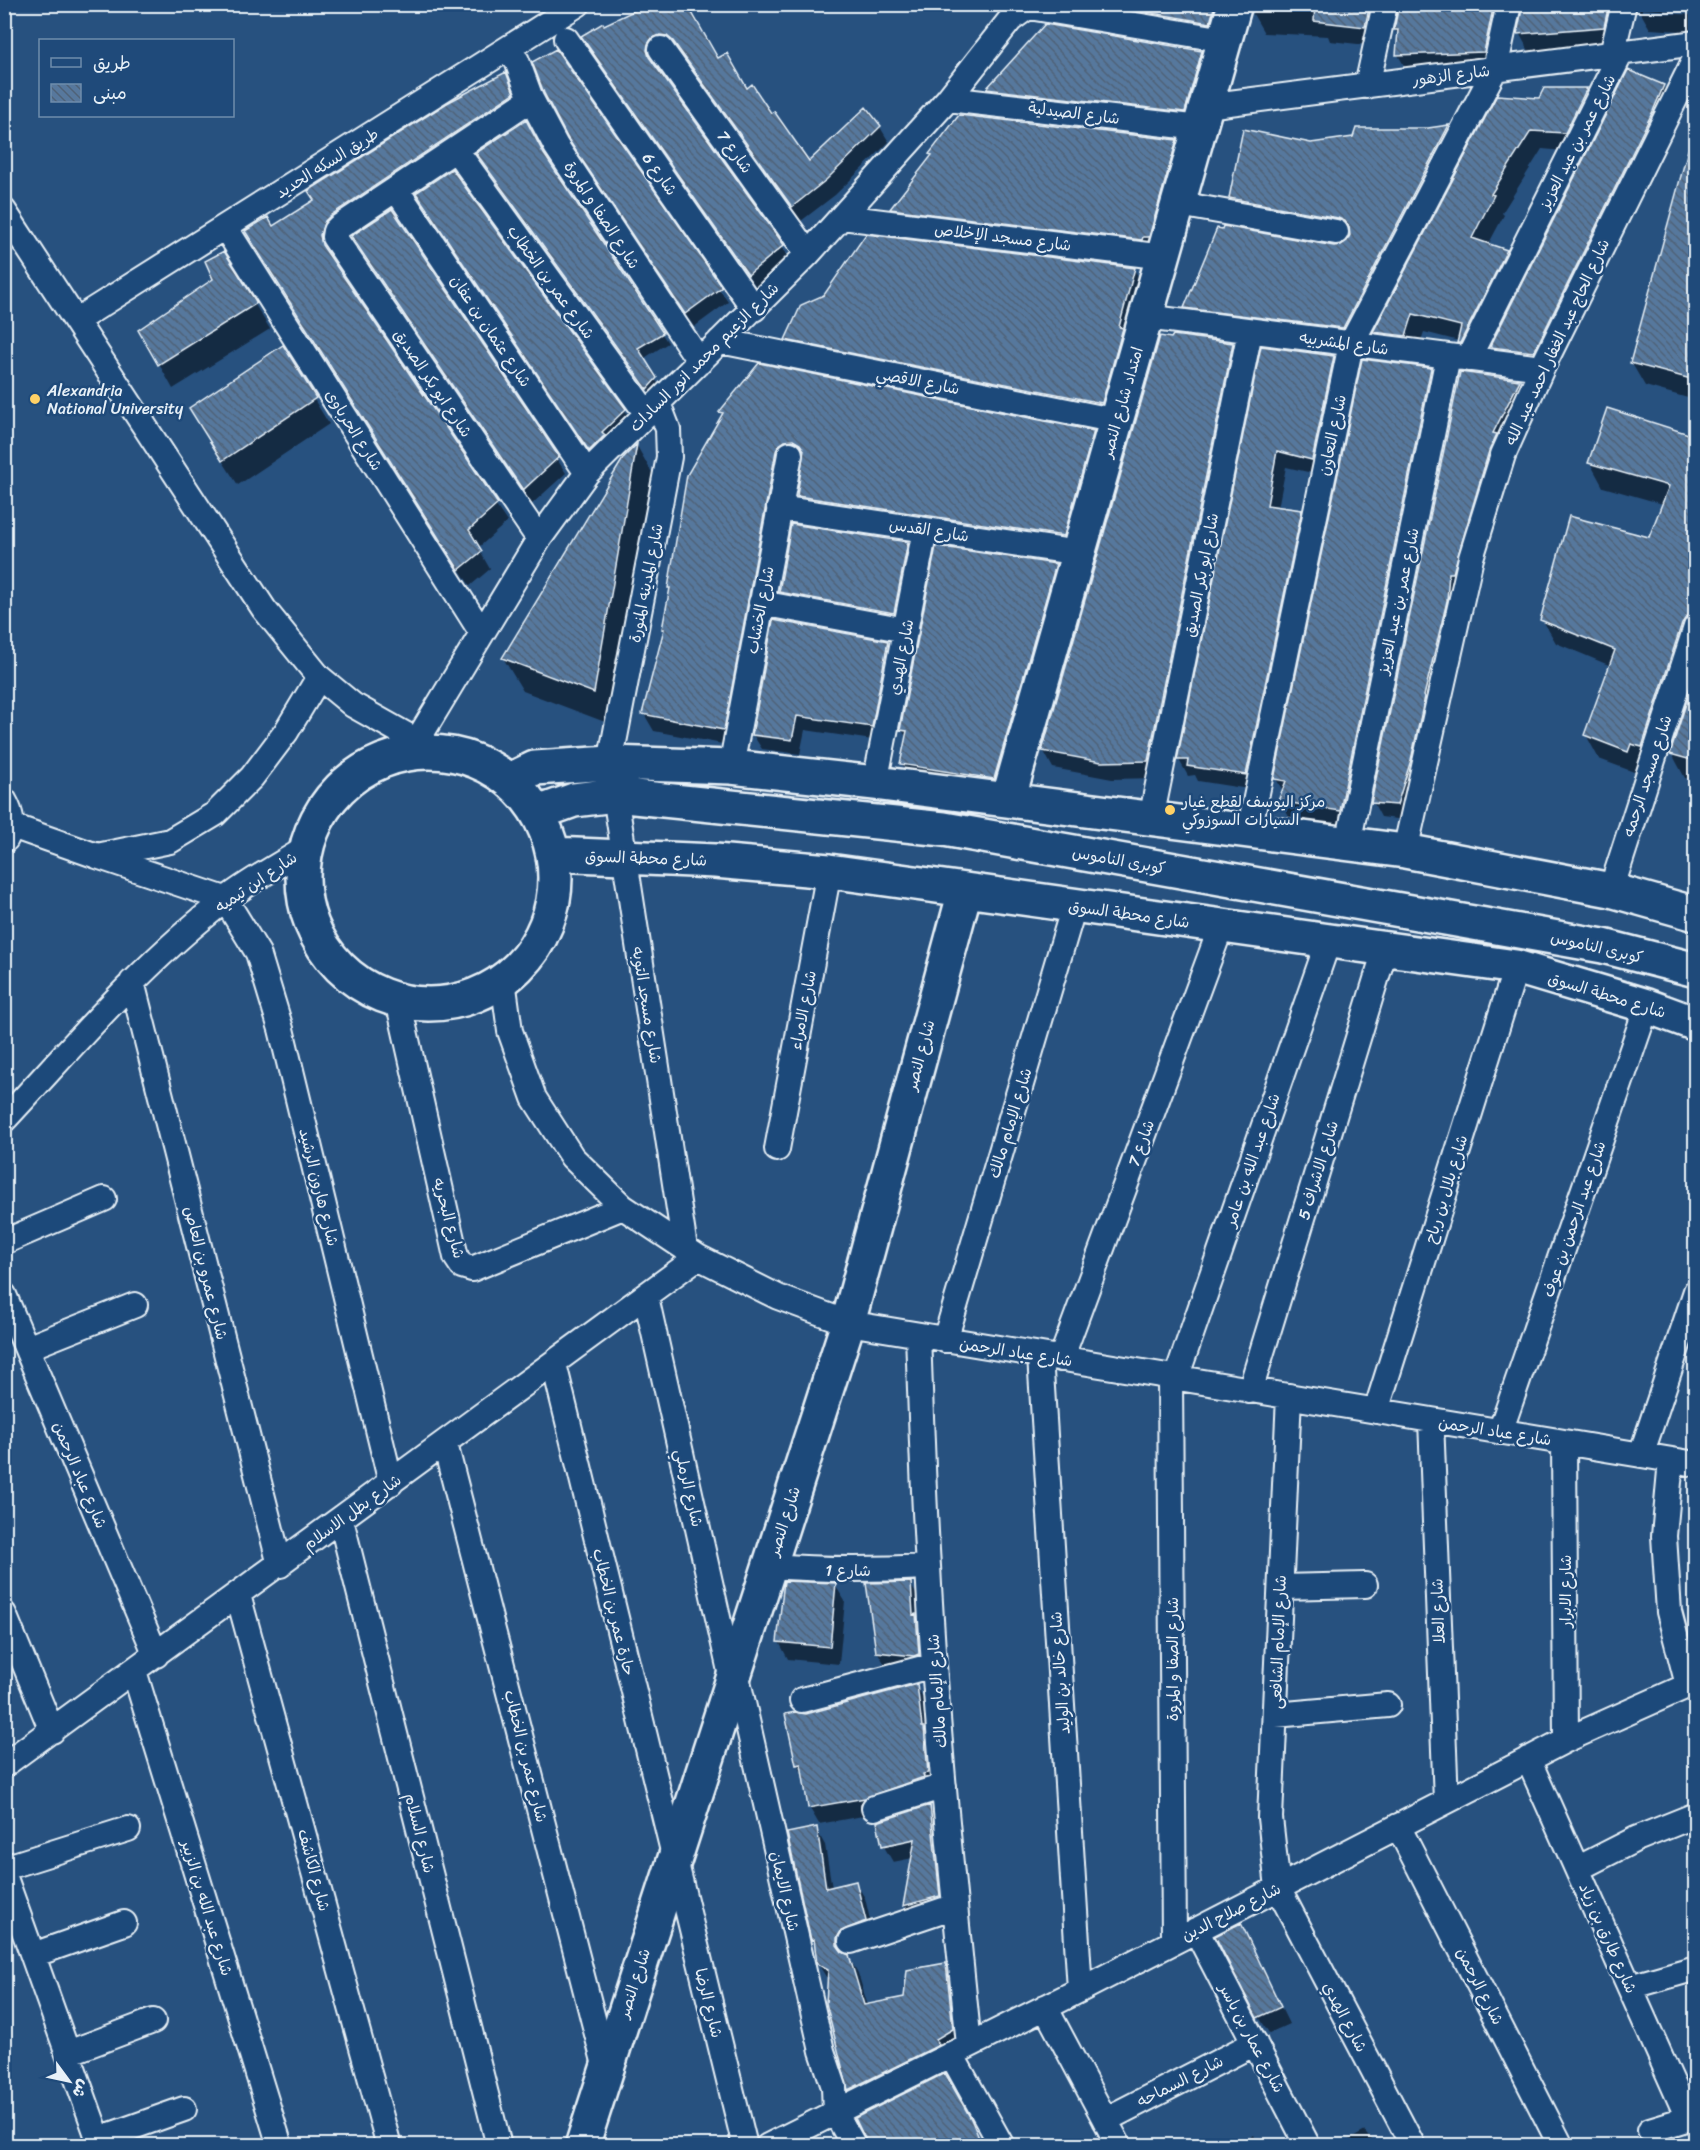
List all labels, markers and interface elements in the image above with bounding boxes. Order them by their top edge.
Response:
legend [39,39,234,117]
text: طريق [93,47,131,79]
street label: شارع الزهور [1409,56,1492,94]
street label: شارع عمر بن عبد العزيز [1529,69,1624,217]
text: مبنى [93,77,127,109]
street label: شارع الصيدلية [1027,93,1121,133]
street label: طريق السكه الحديد [269,120,385,206]
street label: شارع 7 [709,124,761,180]
street label: شارع 6 [634,146,686,202]
street label: شارع الصفا و المروة [556,155,648,275]
street label: شارع مسجد الإخلاص [933,214,1073,260]
street label: شارع عمر بن الخطاب [499,219,603,345]
street label: شارع الحاج عبد الغفار احمد عبد الله [1496,234,1618,450]
street label: شارع عثمان بن عفان [442,269,540,393]
street label: شارع الزعيم محمد انور السادات [622,275,786,439]
street label: شارع ابو بكر الصديق [386,322,480,444]
street label: شارع المشربيه [1298,322,1390,364]
street label: امتداد شارع النصر [1092,343,1152,463]
street label: شارع الاقصي [874,359,962,403]
place label: Alexandria National University [46,376,184,423]
street label: شارع الحرباوى [317,383,391,477]
marker: Alexandria National University [28,392,42,406]
street label: شارع التعاون [1309,392,1355,478]
street label: شارع القدس [887,509,971,551]
street label: شارع ابو بكر الصديق [1175,510,1227,640]
street label: شارع المدينه المنورة [620,521,672,645]
street label: شارع عمر بن عبد العزيز [1368,525,1428,679]
street label: شارع الخشاب [737,563,783,657]
street label: شارع الهدي [879,617,923,697]
street label: شارع مسجد الرحمه [1614,711,1680,841]
place label: مركز اليوسف لقطع غيار السيارات السوزوكي [1180,787,1325,834]
marker: مركز اليوسف لقطع غيار السيارات السوزوكي [1163,803,1177,817]
street label: كوبرى الناموس [1070,838,1168,882]
street label: شارع محطة السوق [584,841,708,875]
street label: شارع ابن تيميه [209,844,303,920]
street label: شارع محطة السوق [1066,891,1192,937]
street label: كوبرى الناموس [1548,922,1646,972]
street label: شارع مسجد التوبه [623,944,671,1066]
street label: شارع محطة السوق [1544,963,1670,1027]
street label: شارع الامراء [781,968,825,1052]
street label: شارع النصر [896,1016,943,1096]
street label: شارع الإمام مالك [979,1064,1041,1182]
street label: شارع عبد الله بن عامر [1215,1089,1288,1233]
street label: شارع 7 [1119,1116,1163,1170]
street label: شارع الاشراف 5 [1289,1117,1347,1223]
street label: شارع هارون الرشيد [290,1125,348,1249]
street label: شارع بلال بن رباح [1416,1131,1476,1247]
street label: شارع عبد الرحمن بن عوف [1534,1137,1614,1301]
street label: شارع البحريه [424,1174,474,1262]
street label: شارع عمرو بن العاص [175,1203,237,1343]
street label: شارع عباد الرحمن [957,1329,1075,1375]
street label: شارع عباد الرحمن [1436,1408,1554,1454]
street label: شارع عباد الرحمن [44,1417,116,1533]
street label: شارع الرملي [666,1446,712,1530]
street label: شارع بطل الاسلام [296,1466,408,1558]
street label: شارع النصر [758,1482,809,1562]
street label: حارة عمر بن الخطاب [584,1545,644,1679]
street label: شارع الابرار [1551,1555,1580,1629]
street label: شارع 1 [825,1556,871,1585]
street label: شارع الإمام الشافعى [1261,1574,1295,1710]
street label: شارع العلا [1422,1578,1454,1644]
street label: شارع الصفا و المروة [1158,1597,1187,1721]
street label: شارع خالد بن الوليد [1041,1611,1079,1735]
street label: شارع الإمام مالك [919,1633,955,1749]
street label: شارع عمر بن الخطاب [495,1687,557,1825]
street label: شارع السلام [396,1790,444,1876]
street label: شارع الكاشف [289,1825,339,1915]
street label: شارع عبد الله بن الزبير [172,1835,241,1980]
street label: شارع الايمان [762,1848,808,1934]
street label: شارع صلاح الدين [1176,1874,1286,1950]
street label: شارع طارق بن زياد [1571,1878,1645,1998]
street label: شارع الرحمن [1448,1942,1512,2030]
street label: شارع النصر [608,1944,659,2024]
street label: شارع الرضا [686,1965,732,2041]
street label: شارع عمار بن ياسر [1210,1976,1293,2098]
street label: شارع الهدي [1314,1976,1376,2058]
street label: شارع السماحه [1131,2047,1229,2115]
north arrow [39,2051,99,2111]
text: ش [64,2074,98,2104]

